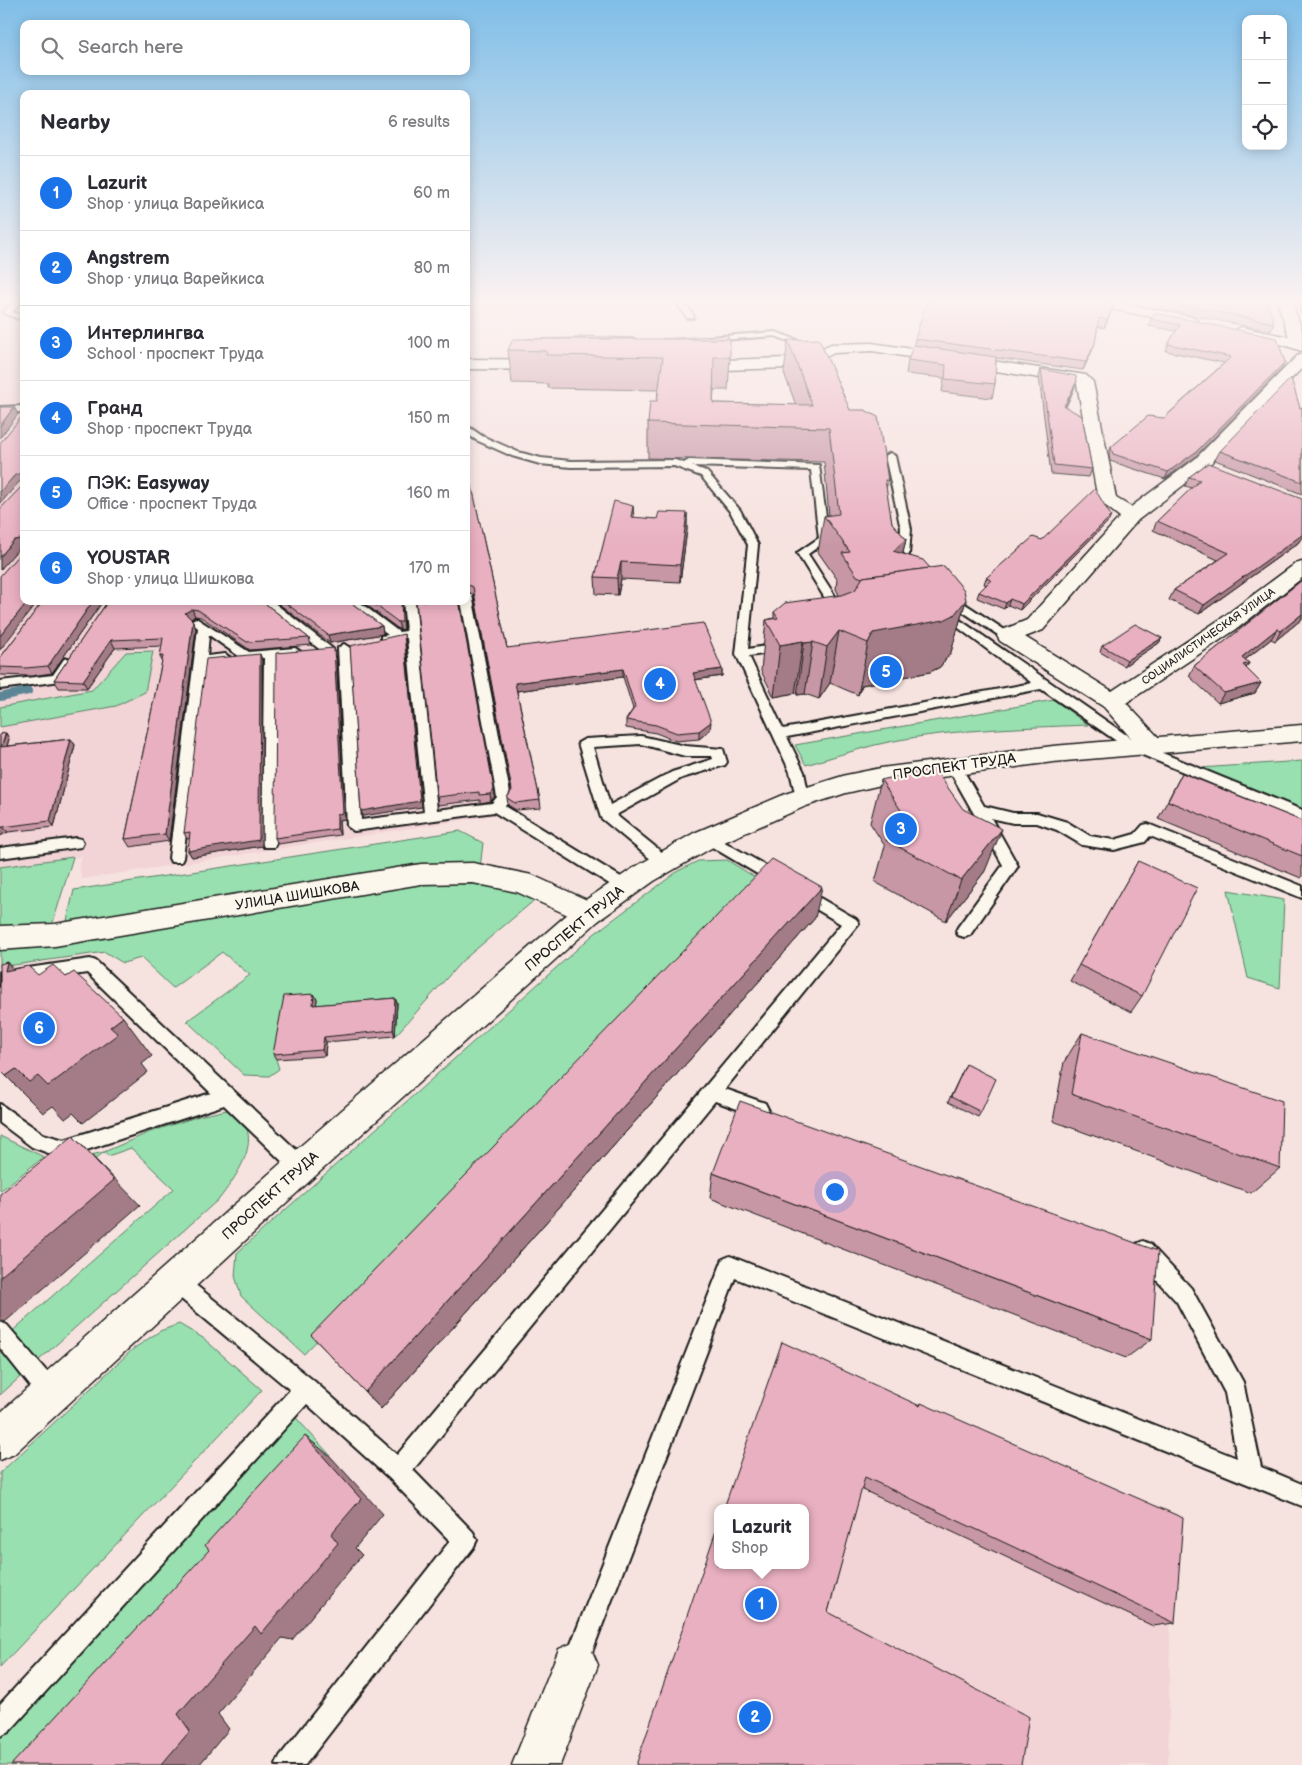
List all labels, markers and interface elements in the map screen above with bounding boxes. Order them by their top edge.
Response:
map controls [1242,15,1287,150]
button: + [1242,15,1287,60]
search box [20,20,470,75]
icon: search [38,34,66,62]
text: Search here [78,36,183,59]
button: − [1242,60,1287,105]
button: locate [1242,105,1287,150]
text: Nearby [40,110,110,135]
text: 6 results [388,113,450,132]
text: Lazurit [87,172,147,195]
text: 1 [53,184,59,203]
text: 60 m [413,184,450,203]
text: Shop · улица Варейкиса [87,195,264,214]
text: Angstrem [87,247,170,270]
text: 2 [51,259,61,278]
text: 80 m [414,259,450,278]
text: Shop · улица Варейкиса [87,270,264,289]
text: Интерлингва [87,322,204,345]
text: 3 [51,334,61,353]
text: 100 m [407,334,450,353]
text: School · проспект Труда [87,345,264,364]
text: Гранд [87,397,142,420]
text: 4 [51,409,61,428]
text: 150 m [408,409,450,428]
text: Shop · проспект Труда [87,420,252,439]
text: ПЭК: Easyway [87,472,210,495]
text: 5 [51,484,61,503]
text: 160 m [407,484,450,503]
text: Office · проспект Труда [87,495,257,514]
text: YOUSTAR [87,547,170,570]
text: 6 [51,559,61,578]
text: 170 m [409,559,450,578]
text: Shop · улица Шишкова [87,570,254,589]
street label: СОЦИАЛИСТИЧЕСКАЯ УЛИЦА [1139,585,1278,687]
pin: 5 [870,653,902,691]
pin: 4 [644,665,676,703]
street label: ПРОСПЕКТ ТРУДА [892,749,1017,784]
pin: 3 [885,810,917,848]
street label: УЛИЦА ШИШКОВА [234,877,361,914]
street label: ПРОСПЕКТ ТРУДА [521,882,628,975]
pin: 6 [23,1009,55,1047]
street label: ПРОСПЕКТ ТРУДА [219,1147,322,1243]
your location [822,1179,848,1205]
popup [714,1504,809,1569]
text: Lazurit [731,1516,792,1539]
text: Shop [731,1539,768,1558]
pin: 1 [745,1585,777,1623]
pin: 2 [739,1698,771,1736]

